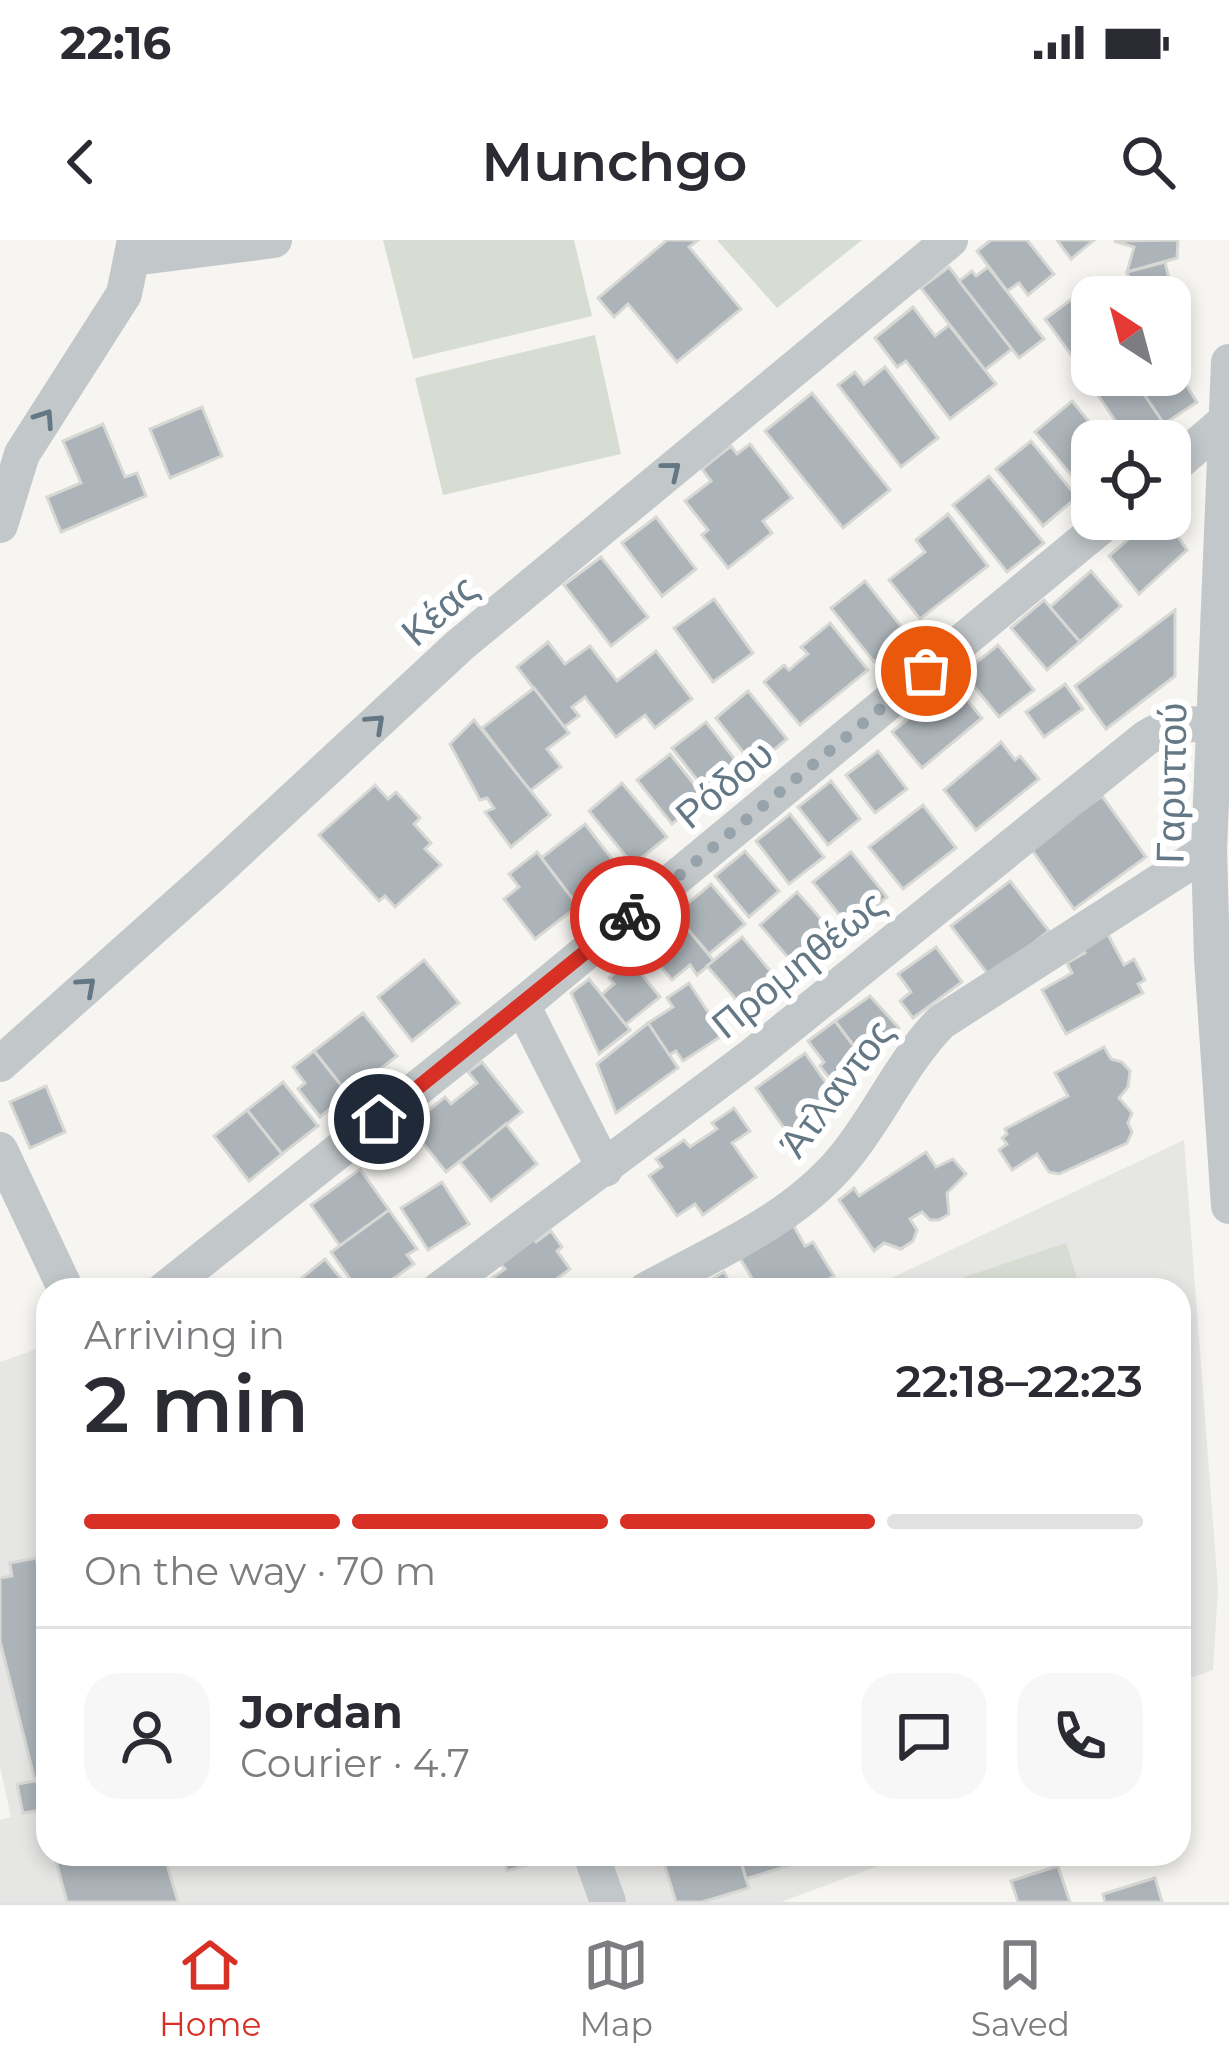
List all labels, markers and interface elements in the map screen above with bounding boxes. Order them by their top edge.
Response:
text: 22:16 [60,15,171,70]
icon: back [48,129,114,195]
text: Munchgo [482,129,747,195]
icon: search [1115,129,1181,195]
north arrow [1071,276,1191,396]
map controls [1071,276,1191,540]
one-way arrow [31,409,53,431]
button: locate [1071,420,1191,540]
one-way arrow [659,463,681,485]
street label: Κέας [391,564,487,656]
pin [875,620,977,722]
icon: bag [893,638,959,704]
street label: Γαρυττού [1146,702,1196,864]
one-way arrow [362,716,383,738]
street label: Ρόδου [666,729,782,839]
courier [570,856,690,976]
street label: Προμηθέως [702,880,894,1048]
icon: bike [597,883,663,949]
one-way arrow [74,979,95,1000]
street label: Άτλαντος [769,1010,903,1166]
pin [328,1068,430,1170]
icon: home [346,1086,412,1152]
text: Arriving in [84,1311,285,1359]
text: 22:18–22:23 [896,1353,1143,1408]
text: 2 min [84,1356,309,1452]
text: On the way · 70 m [84,1547,436,1595]
button: person [84,1673,210,1799]
button: chat [861,1673,987,1799]
button: phone [1017,1673,1143,1799]
text: Jordan [240,1684,403,1739]
text: Courier · 4.7 [240,1739,470,1787]
tab: Home [159,1932,261,2044]
tab: Map [579,1932,653,2044]
tab: Saved [971,1932,1070,2044]

